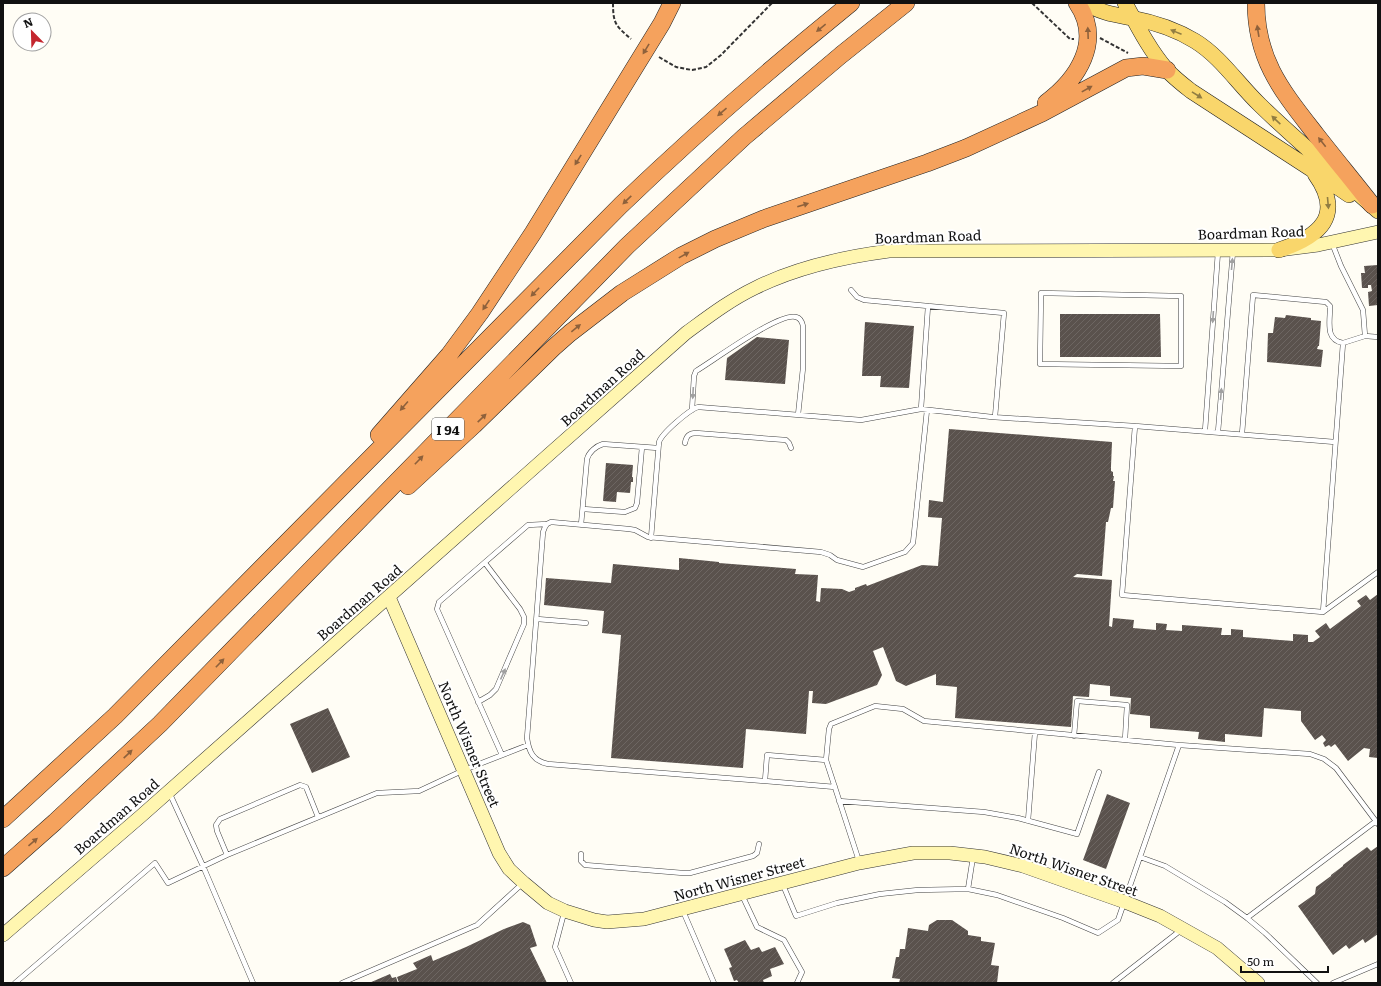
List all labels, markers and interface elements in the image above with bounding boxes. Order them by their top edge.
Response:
north arrow [12,12,52,52]
text: N [20,13,35,31]
one-way arrow [816,23,827,32]
one-way arrow [1255,24,1261,37]
one-way arrow [1084,27,1091,39]
one-way arrow [1169,28,1181,34]
one-way arrow [642,44,650,54]
one-way arrow [1081,85,1093,92]
one-way arrow [1192,91,1202,99]
one-way arrow [717,107,727,116]
one-way arrow [1271,116,1280,125]
one-way arrow [1318,136,1326,147]
one-way arrow [574,155,582,165]
one-way arrow [622,195,632,205]
one-way arrow [1324,197,1331,209]
one-way arrow [797,201,809,207]
street label: Boardman Road [1197,220,1305,244]
street label: Boardman Road [874,224,982,248]
one-way arrow [678,252,689,258]
one-way arrow [1229,258,1235,270]
one-way arrow [530,287,540,297]
one-way arrow [482,300,490,310]
one-way arrow [1210,311,1217,323]
one-way arrow [571,324,582,333]
street label: Boardman Road [556,344,649,430]
one-way arrow [689,387,696,399]
one-way arrow [1218,388,1225,400]
one-way arrow [400,401,409,411]
one-way arrow [477,413,487,422]
road number: I 94 [432,418,464,440]
one-way arrow [414,455,424,465]
street label: Boardman Road [312,559,406,645]
one-way arrow [215,658,225,668]
one-way arrow [500,668,506,679]
street label: North Wisner Street [434,678,506,810]
one-way arrow [123,750,133,759]
street label: Boardman Road [69,773,163,859]
one-way arrow [27,838,38,847]
street label: North Wisner Street [1007,838,1141,901]
street label: North Wisner Street [671,851,807,905]
scale bar [1241,948,1328,974]
text: 50 m [1247,952,1274,970]

